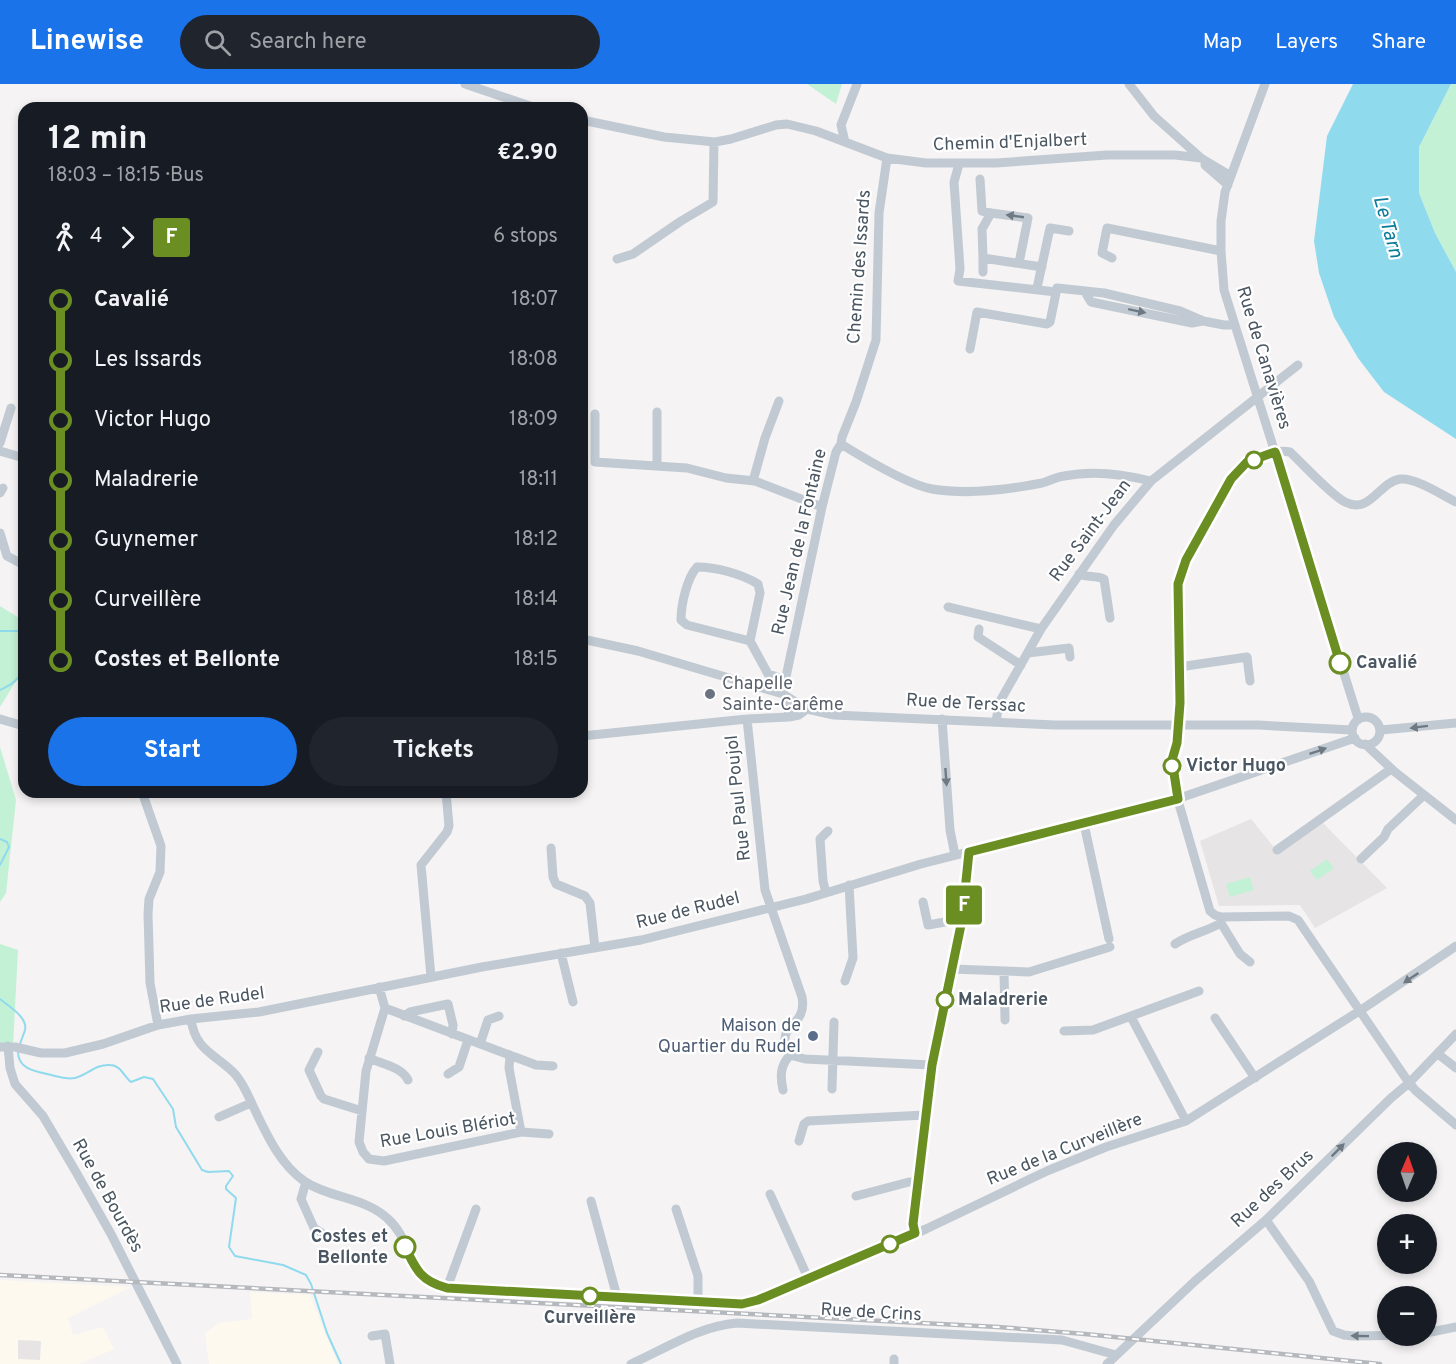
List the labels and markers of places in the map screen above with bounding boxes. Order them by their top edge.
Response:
unlabelled marker [1245,451,1263,469]
marker: Cavalié [1329,652,1351,674]
place label: Cavalié [1356,652,1417,675]
place label: Chapelle Sainte-Carême [722,673,844,717]
marker: Chapelle Sainte-Carême [703,687,717,701]
place label: Victor Hugo [1186,755,1286,778]
marker: Victor Hugo [1163,757,1181,775]
place label: Maladrerie [958,989,1048,1012]
marker: Maladrerie [936,991,954,1009]
place label: Maison de Quartier du Rudel [658,1015,801,1059]
marker: Maison de Quartier du Rudel [806,1029,820,1043]
place label: Costes et Bellonte [311,1226,388,1270]
unlabelled marker [881,1235,899,1253]
marker: Costes et Bellonte [394,1236,416,1258]
marker: Curveillère [581,1287,599,1305]
place label: Curveillère [544,1307,636,1330]

